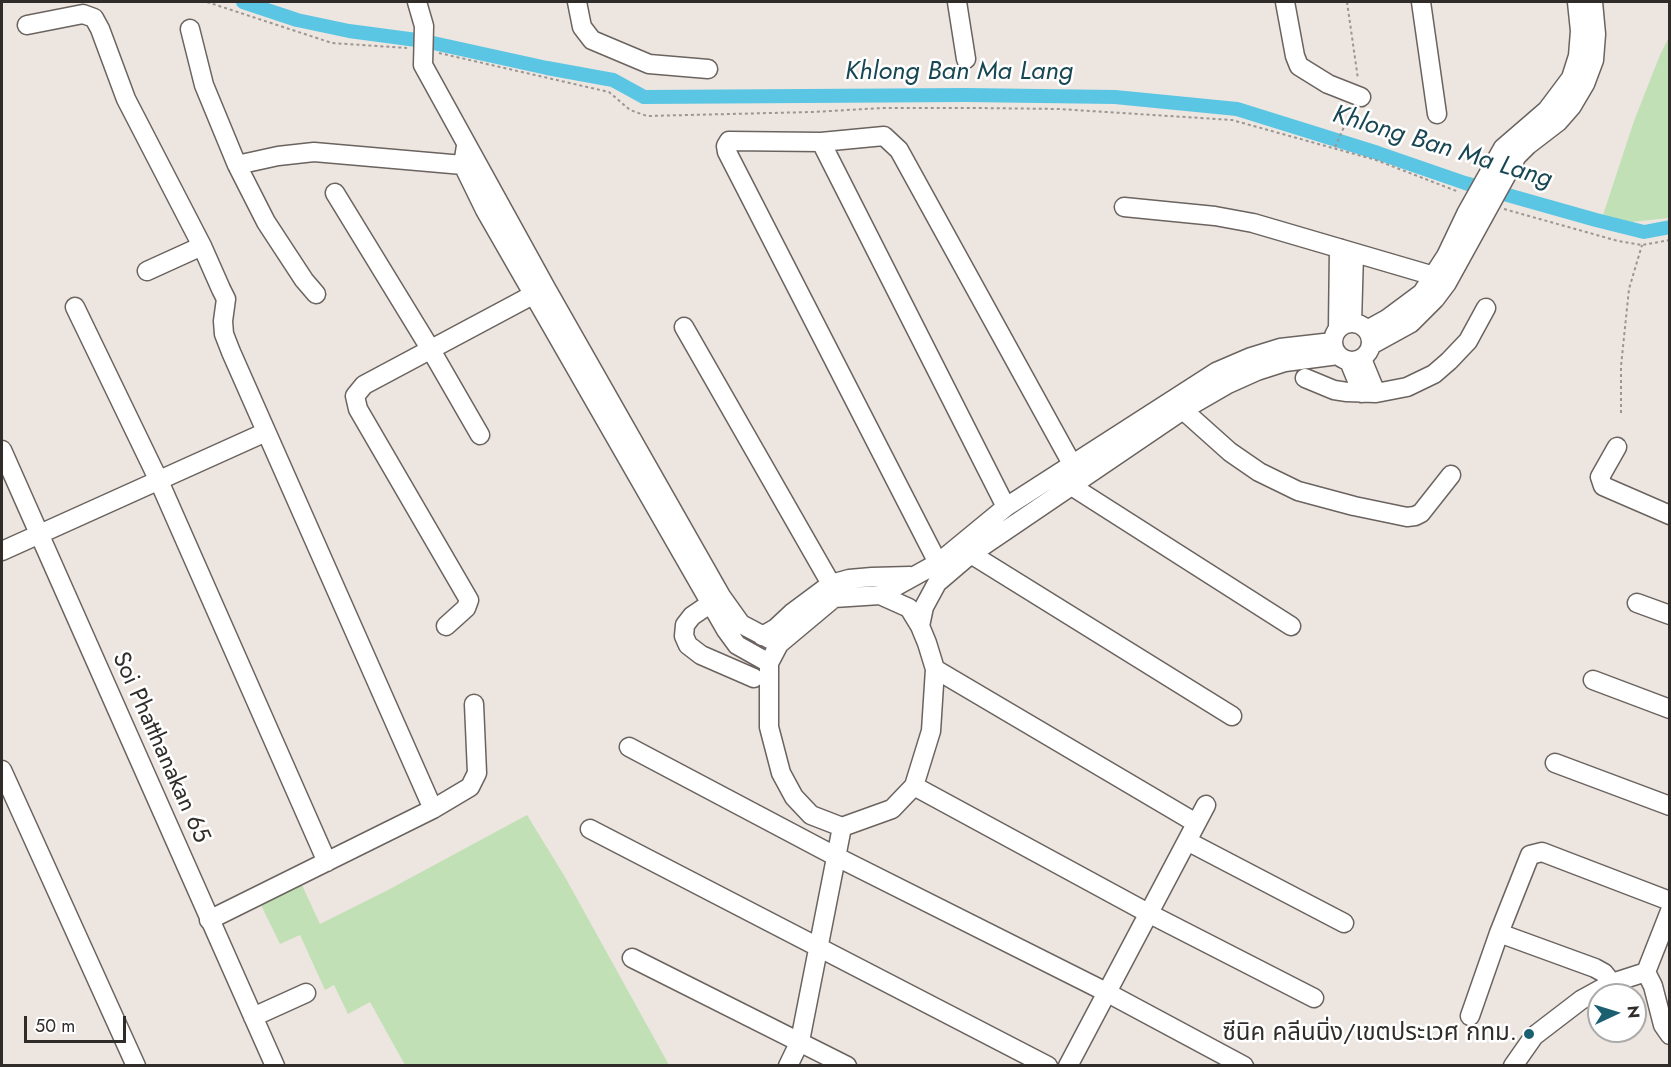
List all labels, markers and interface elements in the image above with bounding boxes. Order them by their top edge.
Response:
water label: Khlong Ban Ma Lang [845,57,1073,89]
water label: Khlong Ban Ma Lang [1328,100,1556,196]
street label: Soi Phatthanakan 65 [105,648,215,848]
north arrow [1587,983,1647,1043]
scale bar [27,1004,129,1042]
text: N [1622,1005,1645,1019]
text: 50 m [35,1013,75,1039]
place label: ซีนิค คลีนนิ่ง/เขตประเวศ กทม. [1222,1020,1517,1048]
marker: ซีนิค คลีนนิ่ง/เขตประเวศ กทม. [1522,1027,1536,1041]

